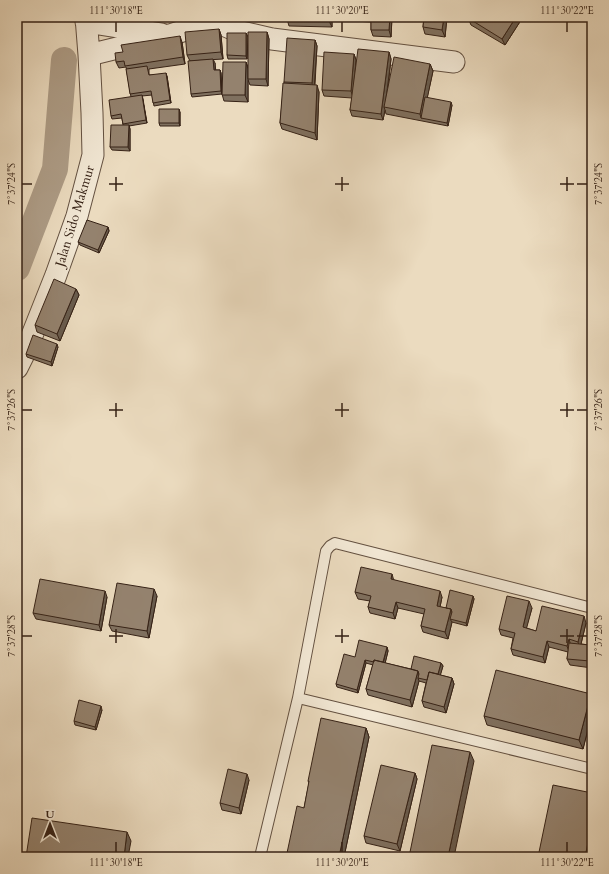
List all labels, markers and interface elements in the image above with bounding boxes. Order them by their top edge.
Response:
text: 111°30'18"E [89,4,143,18]
text: 111°30'20"E [315,4,369,18]
text: 111°30'22"E [540,4,594,18]
text: 7°37'24"S [5,163,19,205]
street label: Jalan Sido Makmur [50,163,99,271]
text: 7°37'24"S [592,163,606,205]
text: 7°37'26"S [5,389,19,431]
text: 7°37'26"S [592,389,606,431]
text: 7°37'28"S [5,615,19,657]
text: 7°37'28"S [592,615,606,657]
north arrow [30,804,70,844]
text: U [46,807,55,822]
text: 111°30'18"E [89,856,143,870]
text: 111°30'20"E [315,856,369,870]
text: 111°30'22"E [540,856,594,870]

